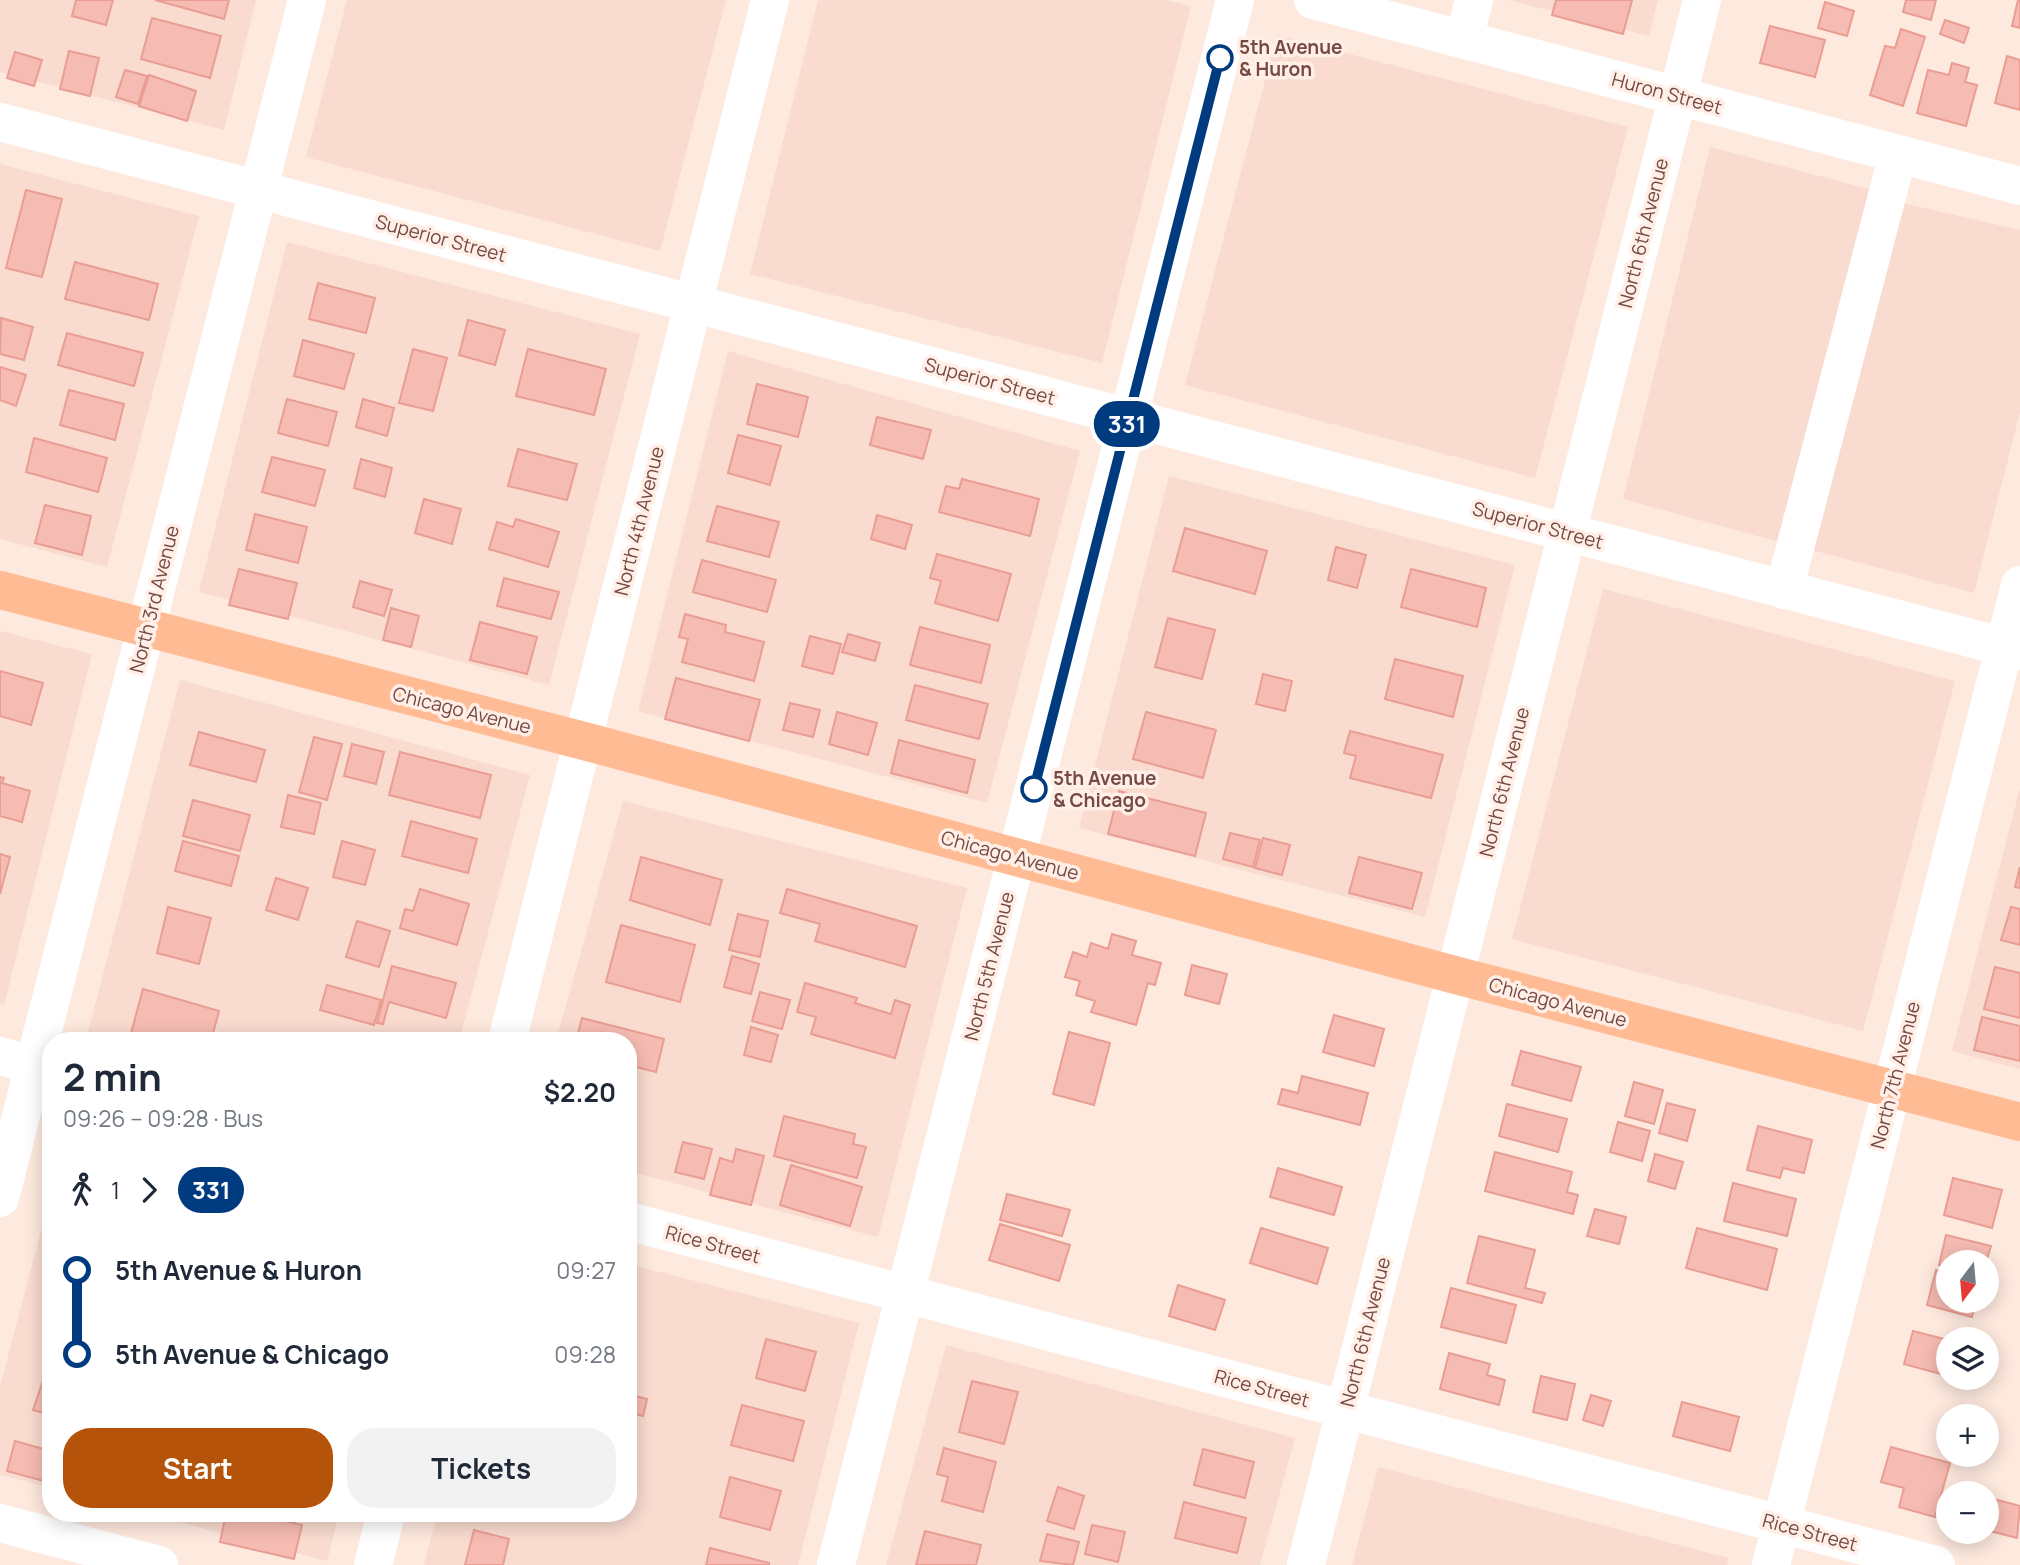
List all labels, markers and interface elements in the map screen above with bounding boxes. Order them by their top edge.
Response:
place label: 5th Avenue & Huron [1239,34,1343,82]
marker: 5th Avenue & Huron [1207,45,1233,71]
street label: Huron Street [1609,66,1725,120]
street label: North 6th Avenue [1612,155,1674,311]
street label: Superior Street [373,208,509,268]
street label: Superior Street [922,351,1058,411]
line badge: 331 [1087,401,1167,447]
text: 331 [1108,407,1146,440]
street label: North 4th Avenue [608,444,670,598]
street label: Superior Street [1470,495,1606,555]
street label: North 3rd Avenue [123,523,185,675]
street label: Chicago Avenue [390,680,534,740]
street label: North 6th Avenue [1473,704,1535,860]
place label: 5th Avenue & Chicago [1053,765,1157,813]
marker: 5th Avenue & Chicago [1021,776,1047,802]
street label: Chicago Avenue [938,824,1082,886]
street label: North 5th Avenue [958,889,1020,1043]
street label: Chicago Avenue [1486,971,1630,1033]
street label: North 7th Avenue [1864,999,1926,1151]
text: 2 min [63,1050,162,1102]
text: $2.20 [544,1074,616,1110]
text: 09:26 – 09:28 · Bus [63,1102,263,1134]
icon: walk [63,1171,101,1209]
icon: forward [130,1171,168,1209]
text: 331 [192,1173,230,1206]
text: 1 [111,1174,120,1206]
street label: Rice Street [663,1219,763,1269]
north arrow [1936,1250,1998,1312]
map controls [1936,1250,1999,1544]
text: 5th Avenue & Huron [115,1252,362,1288]
text: 09:27 [556,1254,616,1286]
street label: North 6th Avenue [1334,1254,1396,1410]
button: layers [1936,1327,1999,1390]
text: 5th Avenue & Chicago [115,1336,389,1372]
text: 09:28 [554,1338,616,1370]
street label: Rice Street [1212,1363,1312,1413]
button: + [1936,1404,1999,1467]
button: Start [63,1428,333,1508]
button: Tickets [347,1428,616,1508]
button: − [1936,1481,1999,1544]
street label: Rice Street [1760,1507,1860,1557]

